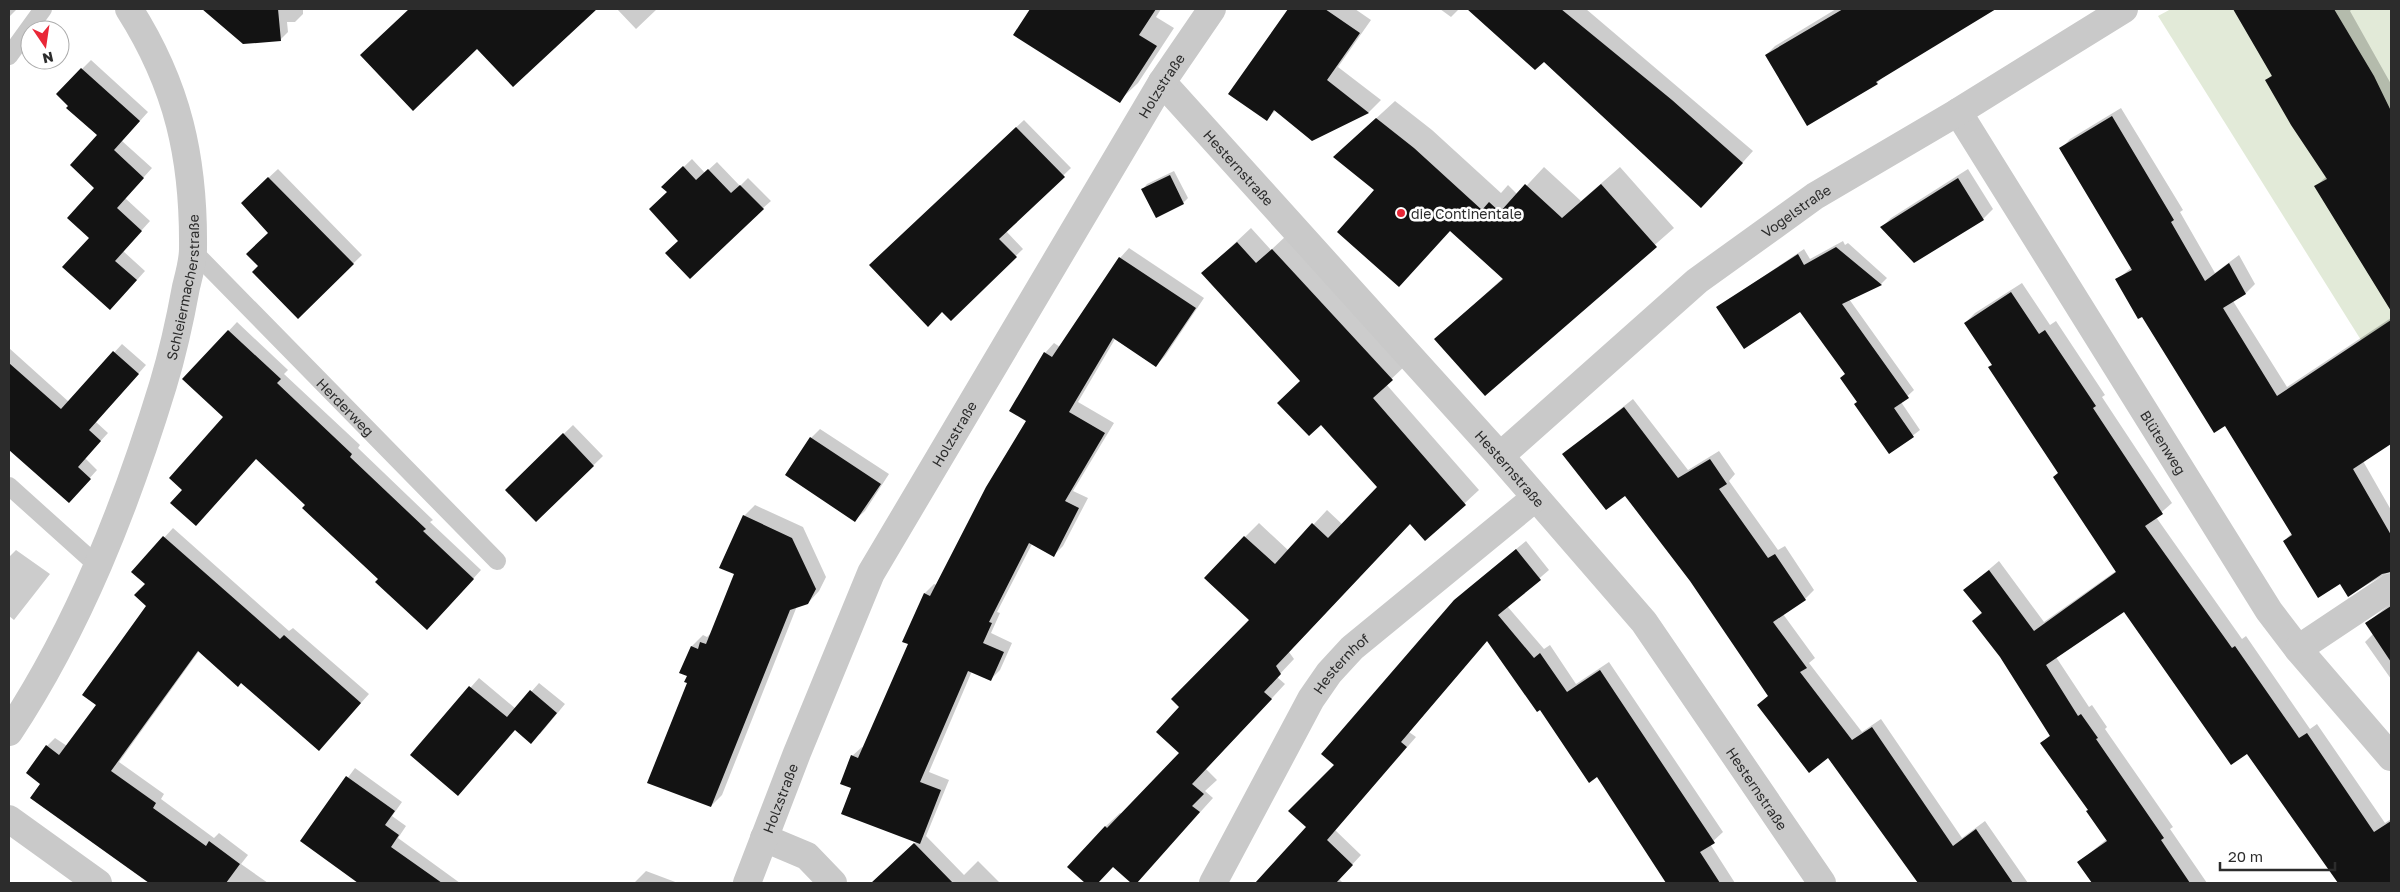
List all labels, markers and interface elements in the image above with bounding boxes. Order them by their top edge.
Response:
north arrow [20,20,70,70]
text: N [41,49,55,68]
street label: Holzstraße [1134,50,1188,121]
street label: Hesternstraße [1200,126,1278,209]
street label: Vogelstraße [1758,180,1833,240]
place label: die Continentale [1411,205,1522,222]
marker: die Continentale [1395,207,1407,219]
street label: Schleiermacherstraße [162,214,202,362]
street label: Herderweg [313,374,378,439]
street label: Holzstraße [928,398,980,469]
street label: Blütenweg [2137,407,2190,477]
street label: Hesternstraße [1472,426,1548,510]
street label: Hesternhof [1309,629,1372,697]
street label: Hesternstraße [1723,744,1792,833]
street label: Holzstraße [759,761,801,835]
scale bar [2220,840,2335,872]
text: 20 m [2228,847,2263,865]

